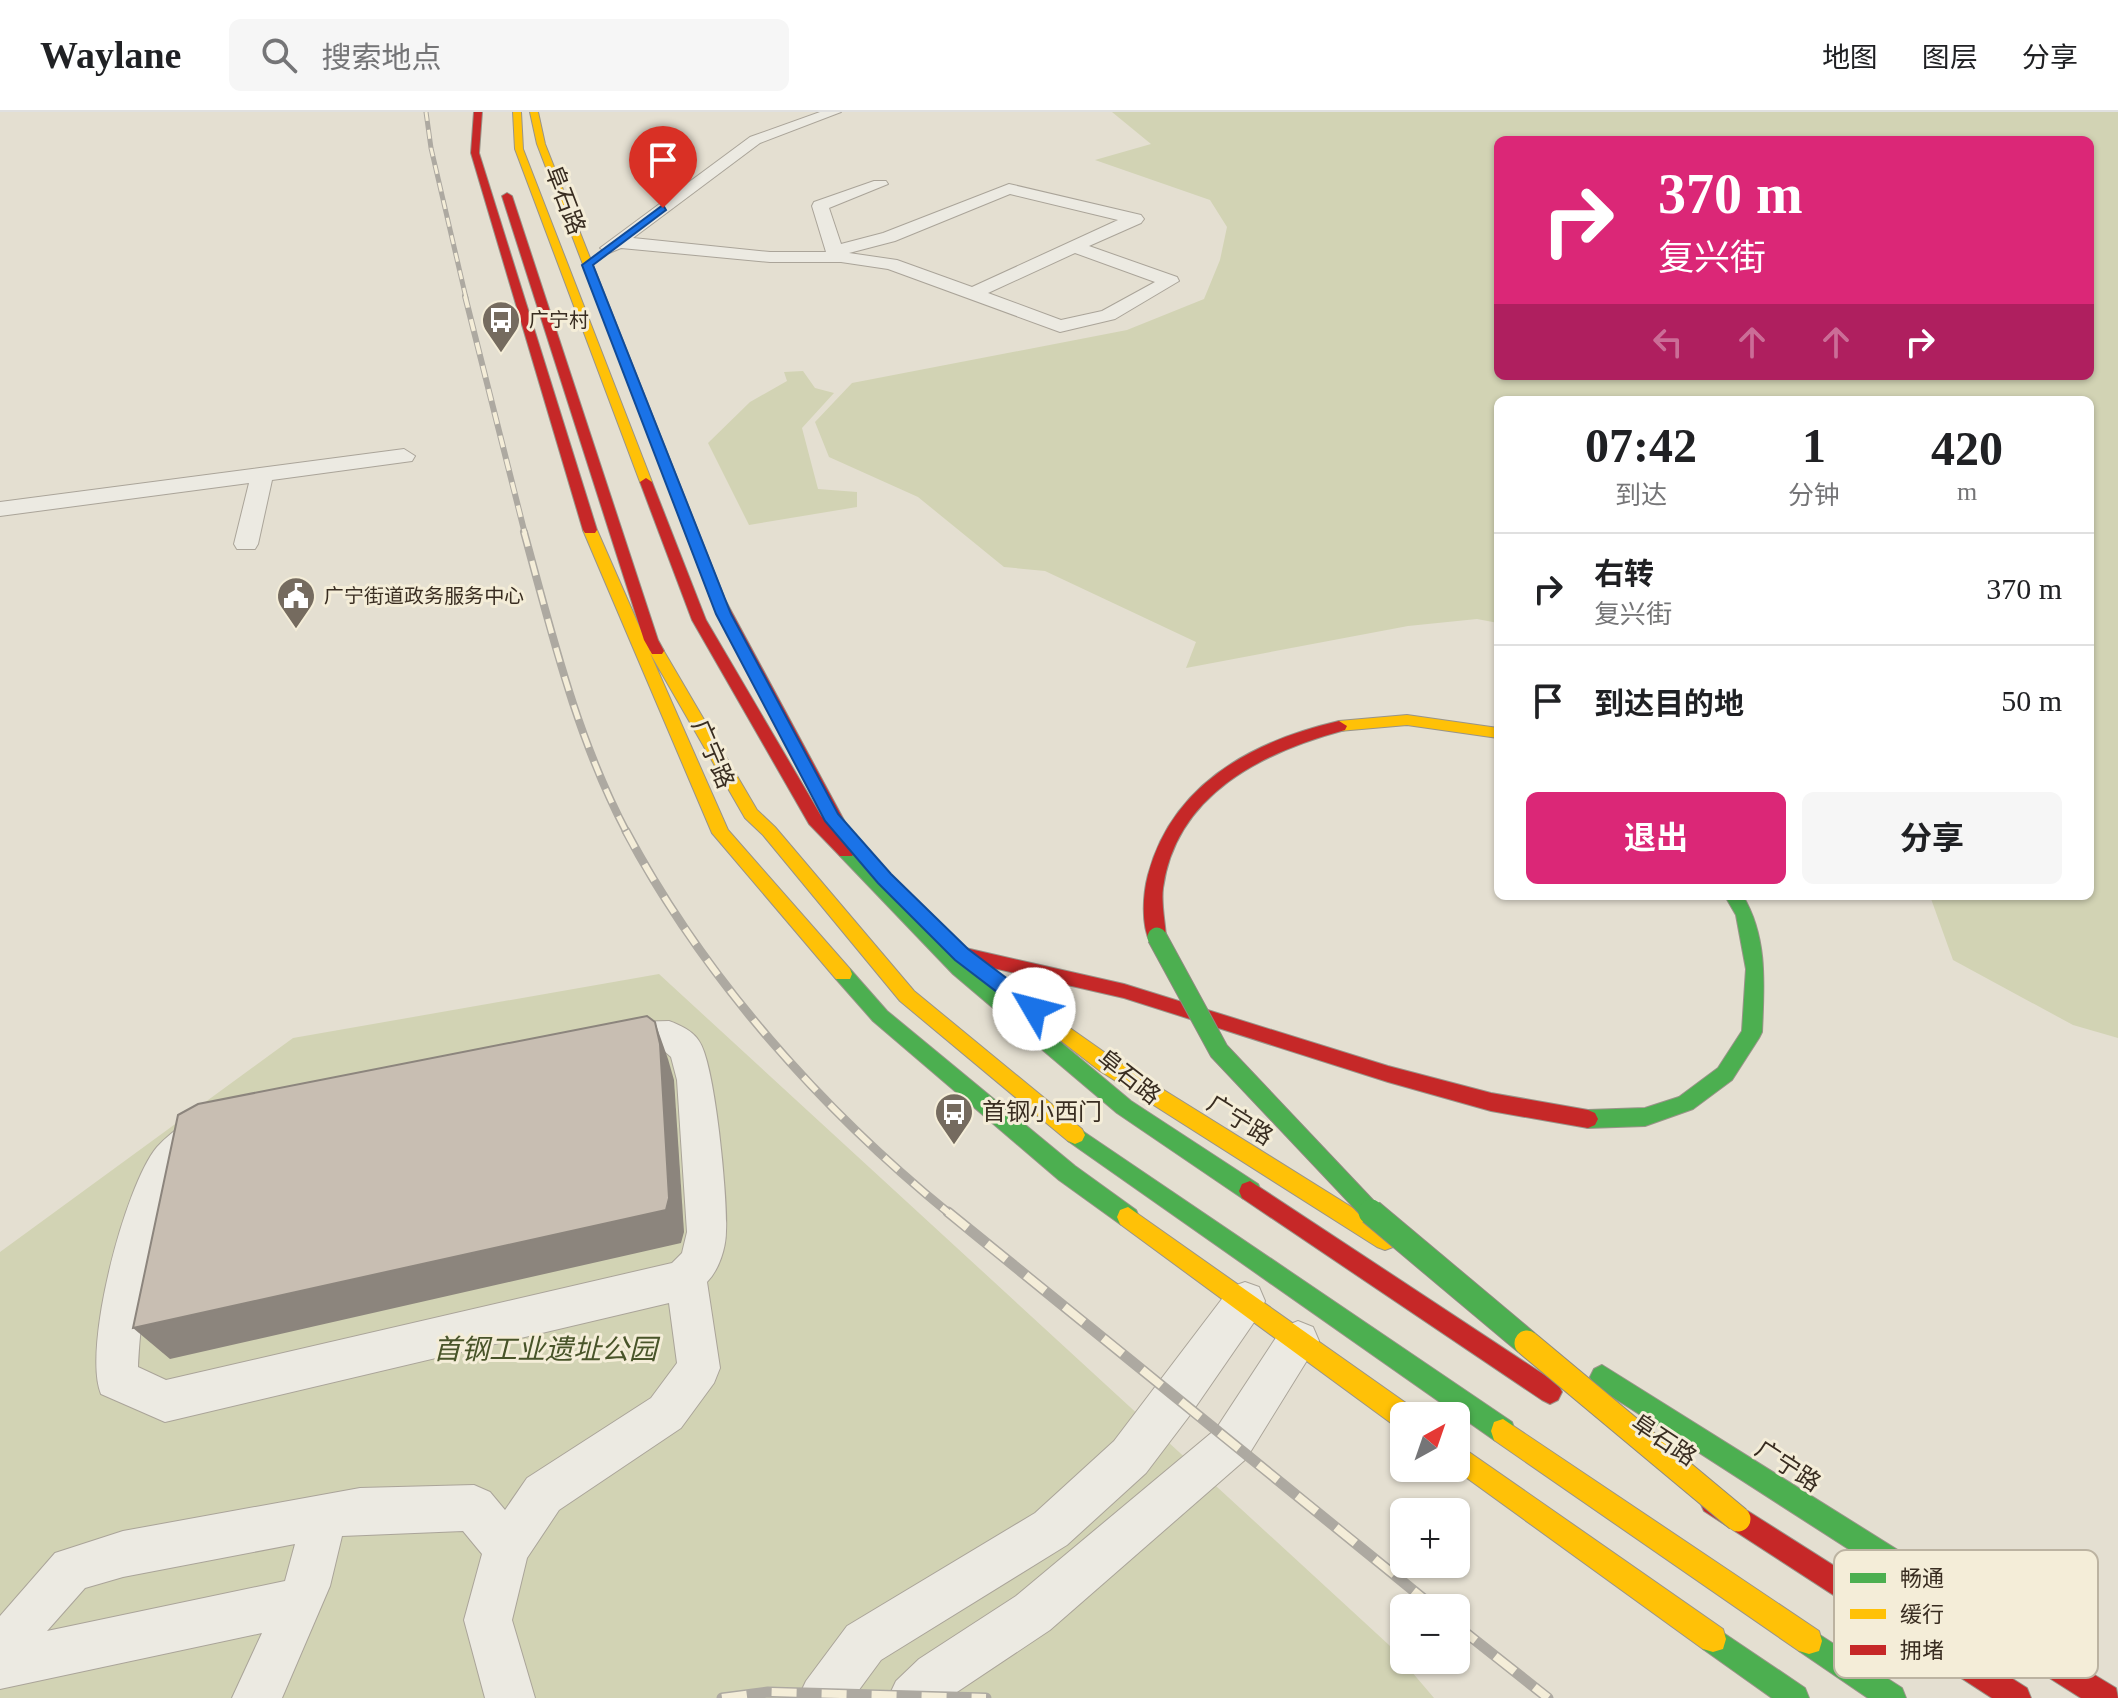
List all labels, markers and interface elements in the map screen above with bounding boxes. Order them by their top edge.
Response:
search box [229,19,789,91]
icon: search [257,33,301,77]
text: Waylane [40,34,181,76]
text: 搜索地点 [321,41,441,74]
text: 地图 [1822,42,1878,73]
text: 图层 [1922,42,1978,73]
text: 分享 [2022,42,2078,73]
pin [629,126,697,208]
icon: arrive [641,138,685,182]
street label: 阜石路 [540,162,590,238]
text: 370 m [1658,163,1803,225]
icon: right [1526,168,1630,272]
text: 复兴街 [1658,238,1766,278]
bus stop icon: 广宁村 [480,299,522,354]
place label: 广宁村 [529,309,589,331]
icon: left [1646,320,1690,364]
icon: ahead [1730,320,1774,364]
icon: ahead [1814,320,1858,364]
icon: right [1898,320,1942,364]
text: 07:42 [1585,419,1697,472]
text: 1 [1802,419,1826,472]
text: 420 [1931,422,2003,475]
text: m [1957,477,1977,506]
text: 到达 [1615,481,1667,510]
text: 分钟 [1788,481,1840,510]
text: 右转 [1594,557,1654,590]
icon: right [1526,567,1570,611]
text: 370 m [1986,572,2062,605]
public building icon: 广宁街道政务服务中心 [275,575,317,630]
place label: 广宁街道政务服务中心 [324,585,524,607]
text: 复兴街 [1594,600,1672,629]
icon: arrive [1526,679,1570,723]
text: 50 m [2001,684,2062,717]
text: 到达目的地 [1594,687,1744,720]
street label: 广宁路 [687,716,739,792]
button: 退出 [1526,792,1786,884]
button: 分享 [1802,792,2062,884]
position arrow [992,967,1076,1051]
street label: 阜石路 [1093,1045,1165,1109]
street label: 广宁路 [1203,1090,1277,1150]
bus stop icon: 首钢小西门 [933,1091,975,1146]
place label: 首钢小西门 [982,1099,1102,1125]
park label: 首钢工业遗址公园 [433,1334,661,1365]
north arrow [1390,1402,1470,1482]
map controls [1390,1402,1470,1674]
street label: 阜石路 [1627,1409,1701,1471]
street label: 广宁路 [1751,1435,1825,1497]
button: + [1390,1498,1470,1578]
legend [1834,1550,2098,1678]
text: 畅通 [1900,1566,1944,1591]
button: − [1390,1594,1470,1674]
text: 缓行 [1900,1602,1944,1627]
text: 拥堵 [1900,1638,1944,1663]

